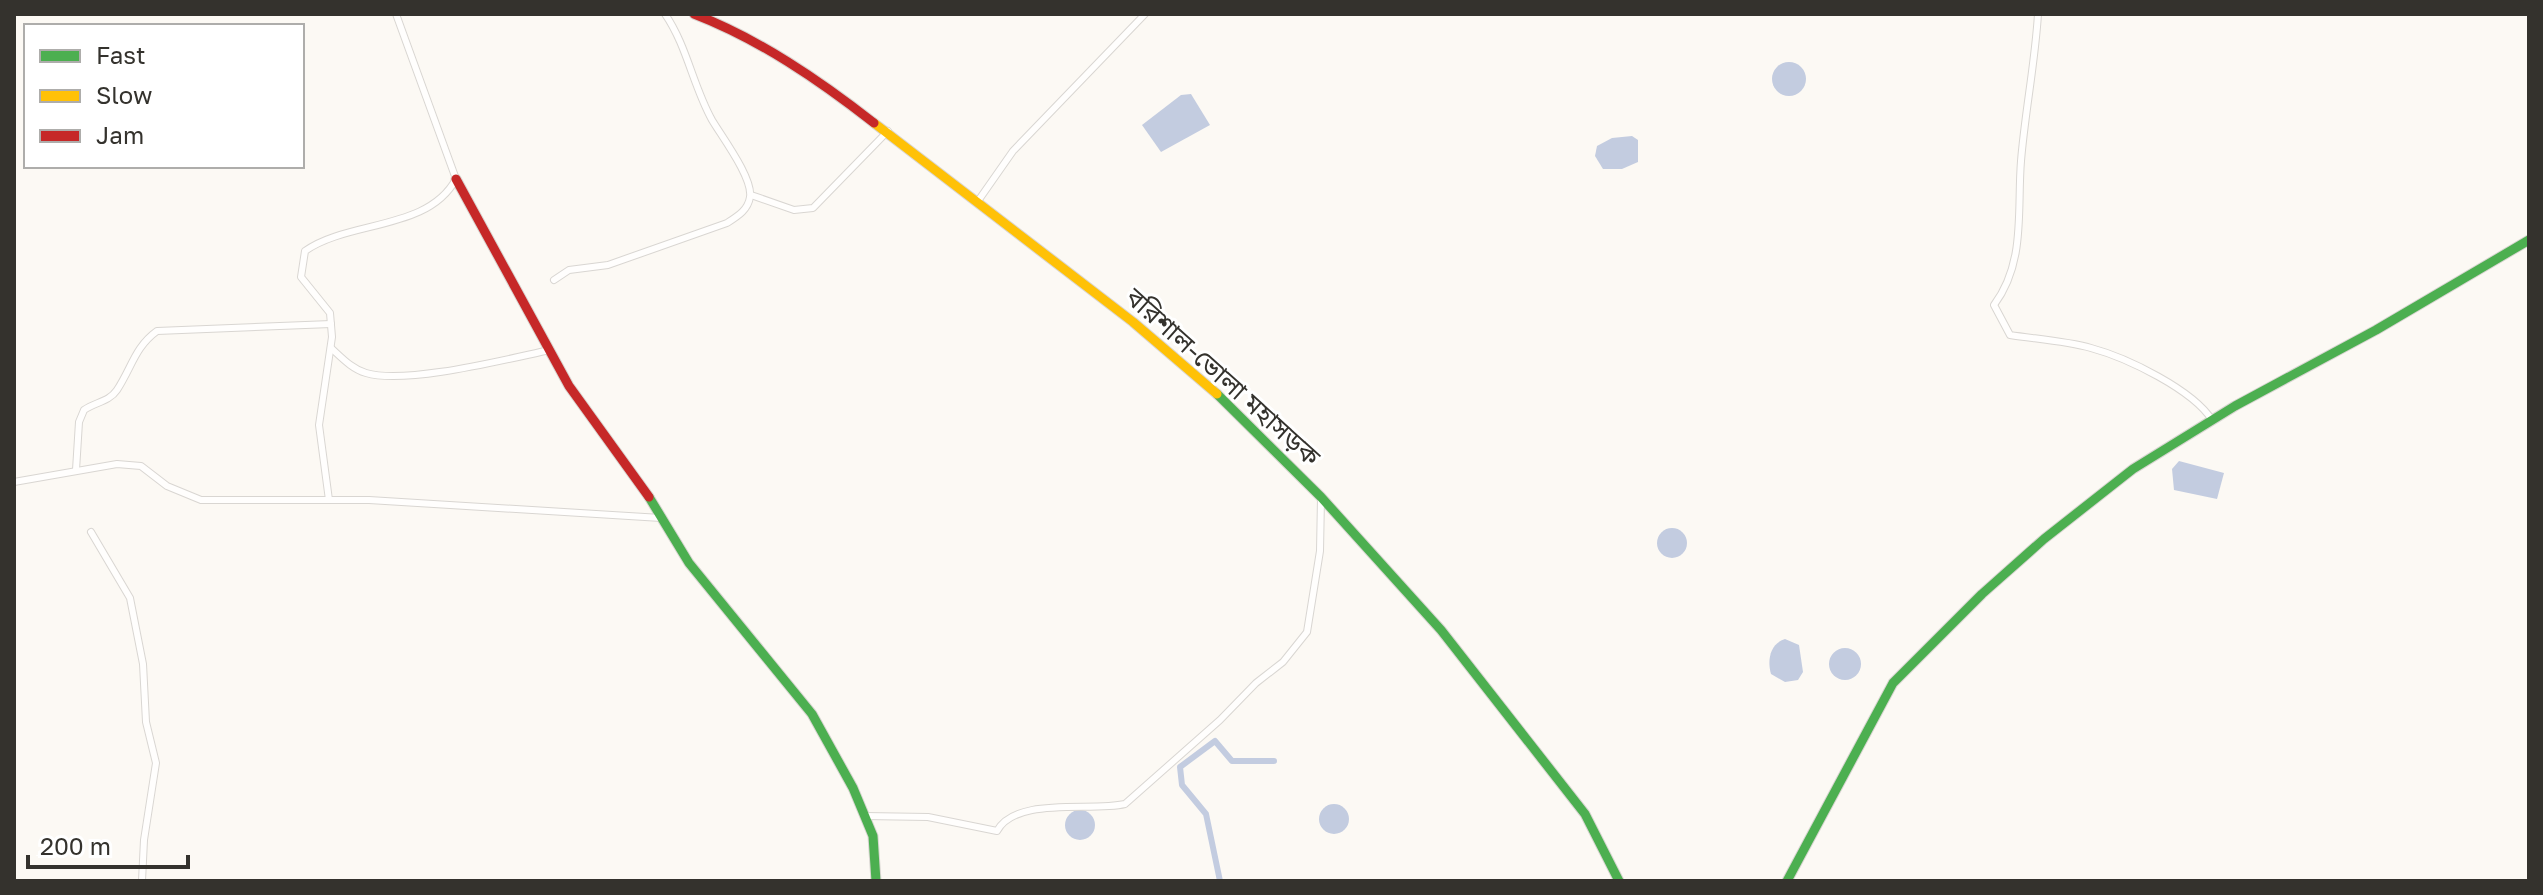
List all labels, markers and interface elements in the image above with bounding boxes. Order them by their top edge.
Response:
legend [24,24,304,168]
text: Fast [96,40,146,69]
text: Slow [96,80,152,109]
text: Jam [96,120,144,149]
street label: বরিশাল-ভোলা মহাসড়ক [1119,281,1328,473]
scale bar [28,819,188,869]
text: 200 m [40,831,111,860]

